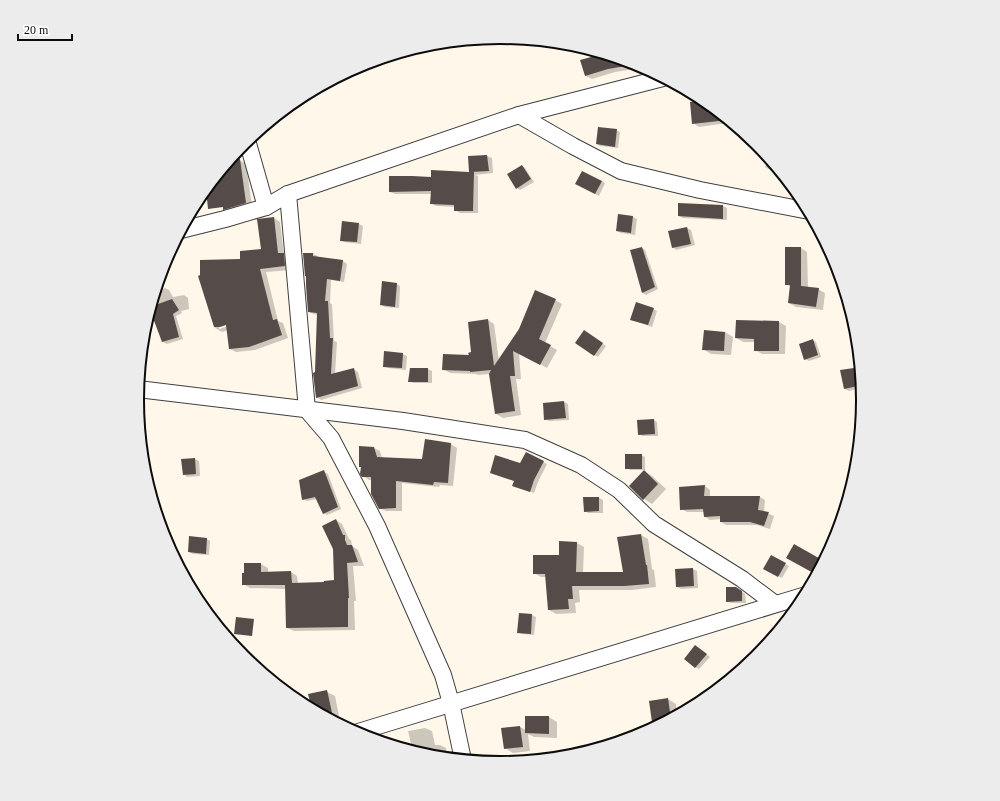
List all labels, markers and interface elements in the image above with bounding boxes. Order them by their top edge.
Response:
scale bar [18,16,72,42]
text: 20 m [24,23,49,37]

